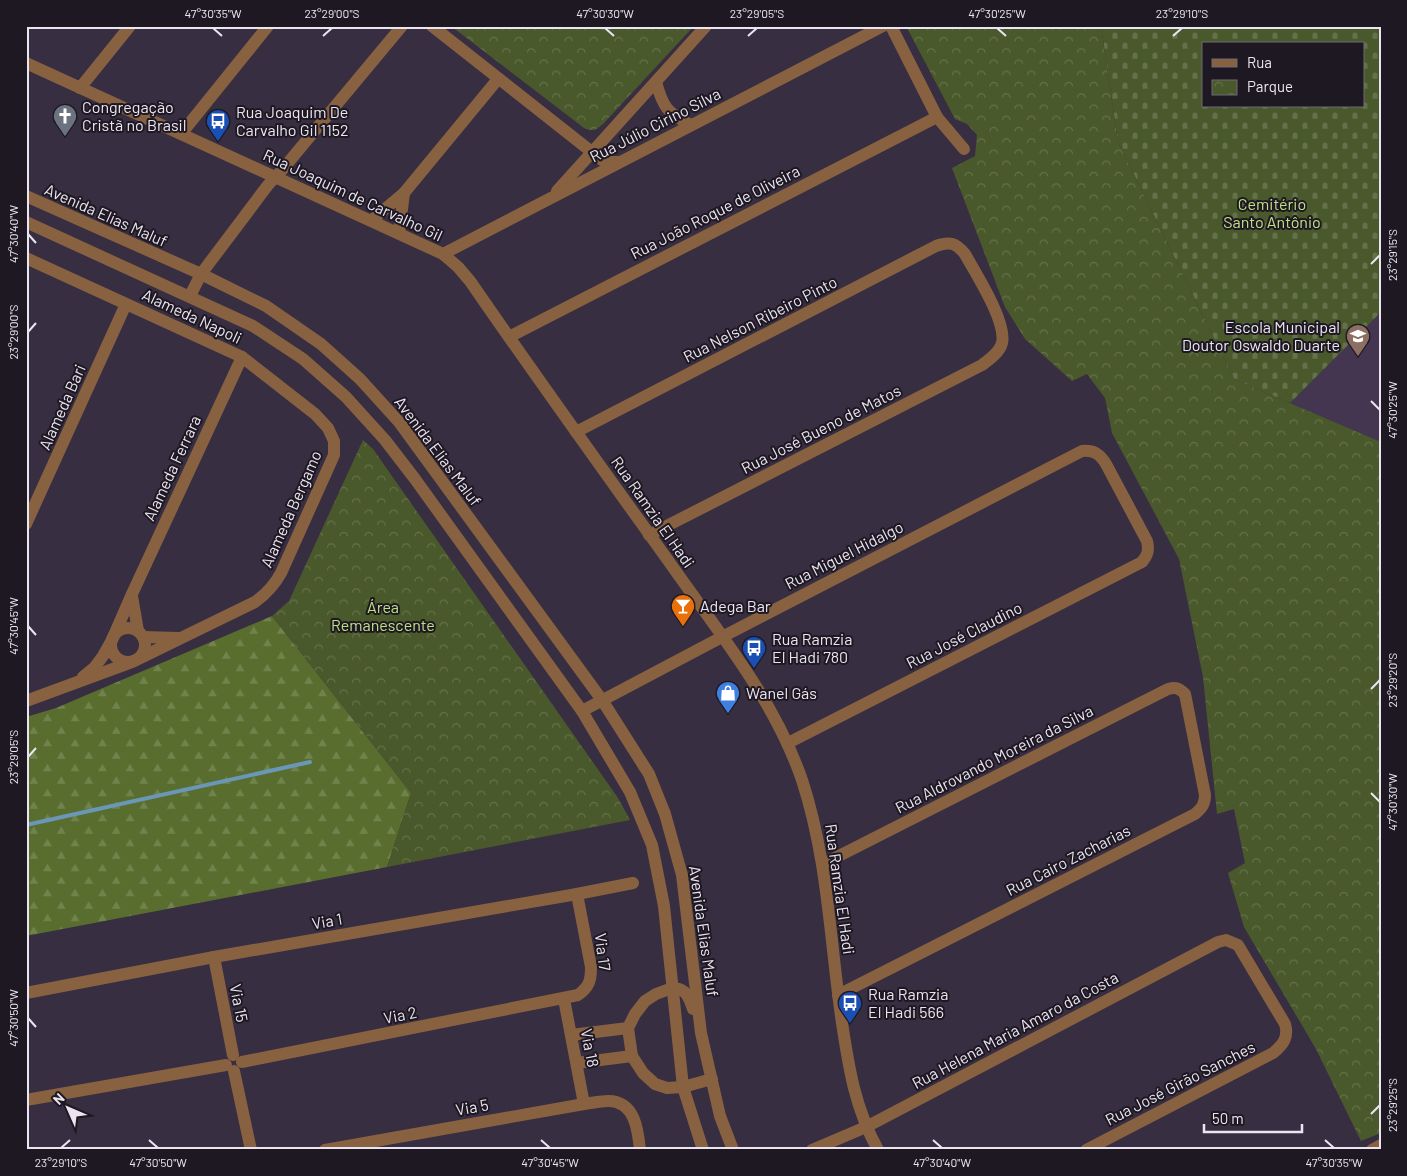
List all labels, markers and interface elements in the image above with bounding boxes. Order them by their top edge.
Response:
text: 47°30'35"W [184,6,242,20]
text: 23°29'00"S [304,6,360,20]
text: 47°30'30"W [576,6,634,20]
text: 23°29'05"S [730,6,784,20]
text: 47°30'25"W [968,6,1026,20]
text: 23°29'10"S [1156,6,1208,20]
legend [1202,42,1364,108]
text: Rua [1247,53,1272,71]
text: Parque [1247,77,1293,95]
street label: Rua Júlio Cirino Silva [586,83,723,166]
place label: Congregação Cristã no Brasil [82,97,186,134]
place label: Rua Joaquim De Carvalho Gil 1152 [236,102,349,139]
church icon: Congregação Cristã no Brasil [52,103,78,137]
bus stop icon: Rua Joaquim De Carvalho Gil 1152 [205,108,231,142]
street label: Rua Joaquim de Carvalho Gil [261,145,446,244]
street label: Rua João Roque de Oliveira [627,161,803,263]
street label: Avenida Elias Maluf [42,179,171,250]
park label: Cemitério Santo Antônio [1223,194,1321,231]
text: 47°30'40"W [6,205,20,263]
text: 23°29'15"S [1385,229,1399,281]
street label: Rua Nelson Ribeiro Pinto [680,271,840,366]
street label: Alameda Napoli [139,284,245,347]
text: 23°29'00"S [6,304,20,360]
place label: Escola Municipal Doutor Oswaldo Duarte [1182,317,1340,354]
school or university icon: Escola Municipal Doutor Oswaldo Duarte [1345,323,1371,357]
street label: Alameda Bari [34,361,89,452]
street label: Rua José Bueno de Matos [738,380,904,477]
text: 47°30'25"W [1385,381,1399,439]
street label: Avenida Elias Maluf [391,392,486,509]
street label: Alameda Ferrara [139,412,204,523]
street label: Alameda Bergamo [256,447,325,570]
street label: Rua Ramzia El Hadi [608,452,699,571]
street label: Rua Miguel Hidalgo [781,517,906,593]
bar icon: Adega Bar [670,593,696,627]
place label: Adega Bar [700,596,771,615]
text: 47°30'45"W [6,597,20,655]
park label: Área Remanescente [331,597,435,634]
street label: Rua José Claudino [903,597,1025,672]
place label: Rua Ramzia El Hadi 780 [772,629,852,666]
bus stop icon: Rua Ramzia El Hadi 780 [741,635,767,669]
text: 23°29'20"S [1385,653,1399,707]
shop icon: Wanel Gás [715,680,741,714]
place label: Wanel Gás [746,683,817,702]
street label: Rua Aldrovando Moreira da Silva [892,700,1096,817]
text: 23°29'05"S [6,730,20,784]
text: 47°30'30"W [1385,773,1399,831]
street label: Rua Cairo Zacharias [1002,820,1133,899]
street label: Rua Ramzia El Hadi [822,822,859,955]
street label: Avenida Elias Maluf [686,864,723,998]
street label: Via 1 [310,909,344,933]
street label: Via 17 [592,932,615,972]
street label: Rua Helena Maria Amaro da Costa [908,967,1121,1092]
street label: Via 15 [226,982,253,1024]
place label: Rua Ramzia El Hadi 566 [868,984,948,1021]
text: 47°30'50"W [6,989,20,1047]
bus stop icon: Rua Ramzia El Hadi 566 [837,990,863,1024]
street label: Via 2 [382,1002,418,1027]
street label: Via 18 [577,1027,604,1069]
street label: Rua José Girão Sanches [1102,1036,1258,1129]
text: 23°29'25"S [1385,1078,1399,1132]
north arrow [42,1084,92,1134]
text: N [49,1089,68,1108]
street label: Via 5 [454,1094,490,1119]
scale bar [1204,1101,1302,1133]
text: 50 m [1212,1109,1244,1127]
text: 23°29'10"S [35,1155,87,1169]
text: 47°30'50"W [129,1155,187,1169]
text: 47°30'45"W [521,1155,579,1169]
text: 47°30'40"W [913,1155,971,1169]
text: 47°30'35"W [1305,1155,1363,1169]

